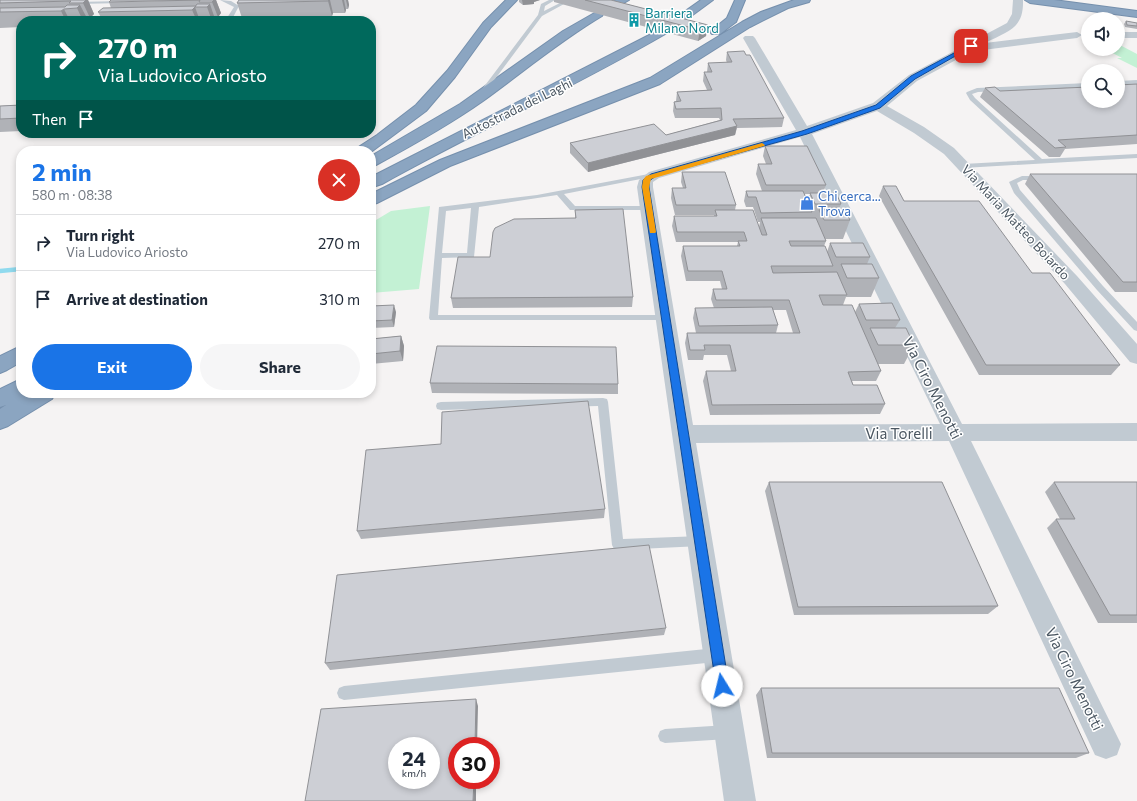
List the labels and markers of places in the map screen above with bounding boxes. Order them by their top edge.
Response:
place label: Barriera Milano Nord [645,5,719,36]
building icon: Barriera Milano Nord [626,12,642,28]
pin [954,29,988,63]
place label: Chi cerca... Trova [818,188,881,219]
shop icon: Chi cerca... Trova [799,195,815,211]

